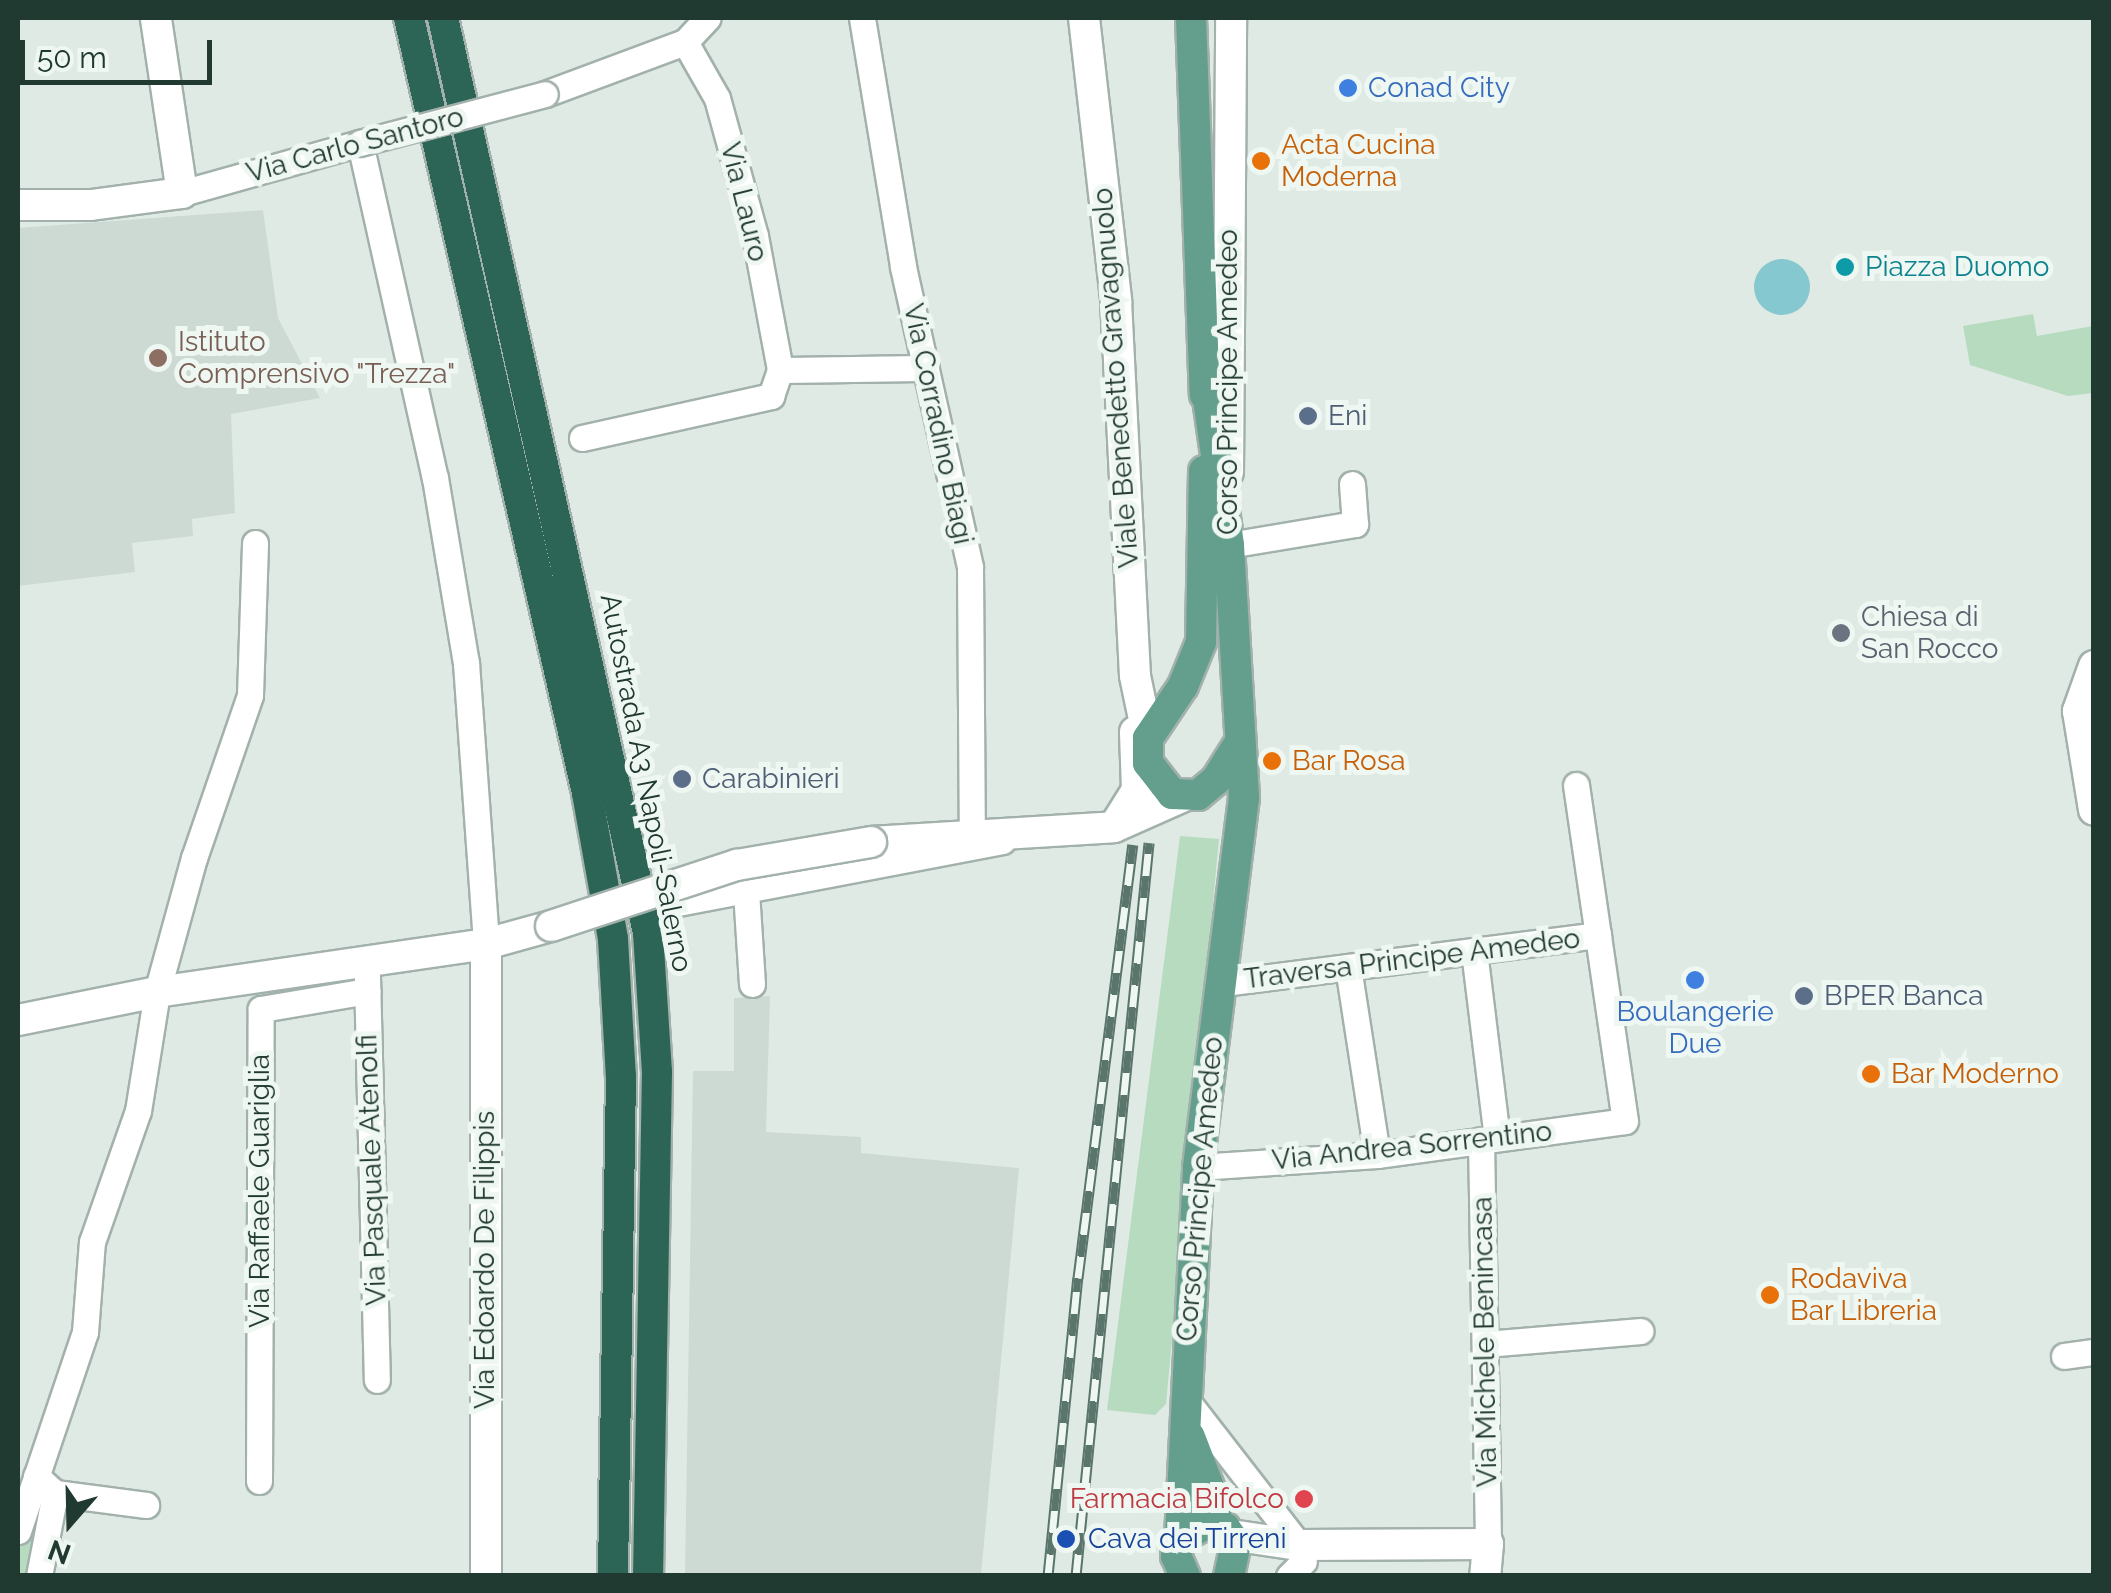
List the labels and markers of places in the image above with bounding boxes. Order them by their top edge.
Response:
place label: Conad City [1368,71,1510,105]
marker: Conad City [1337,77,1359,99]
place label: Acta Cucina Moderna [1281,128,1436,194]
marker: Acta Cucina Moderna [1250,150,1272,172]
place label: Piazza Duomo [1865,250,2049,284]
marker: Piazza Duomo [1834,256,1856,278]
place label: Istituto Comprensivo "Trezza" [178,325,456,391]
marker: Istituto Comprensivo "Trezza" [147,347,169,369]
place label: Eni [1328,399,1367,433]
marker: Eni [1297,405,1319,427]
place label: Chiesa di San Rocco [1861,600,1998,666]
marker: Chiesa di San Rocco [1830,622,1852,644]
place label: Bar Rosa [1292,744,1406,778]
marker: Bar Rosa [1261,750,1283,772]
place label: Carabinieri [702,762,840,796]
marker: Carabinieri [671,768,693,790]
marker: Boulangerie Due [1684,969,1706,991]
place label: BPER Banca [1824,979,1983,1013]
marker: BPER Banca [1793,985,1815,1007]
place label: Boulangerie Due [1616,995,1774,1061]
place label: Bar Moderno [1891,1057,2060,1091]
marker: Bar Moderno [1860,1063,1882,1085]
place label: Rodaviva Bar Libreria [1790,1262,1938,1328]
marker: Rodaviva Bar Libreria [1759,1284,1781,1306]
place label: Farmacia Bifolco [1070,1482,1284,1516]
marker: Farmacia Bifolco [1293,1488,1315,1510]
place label: Cava dei Tirreni [1088,1522,1287,1556]
marker: Cava dei Tirreni [1053,1526,1079,1552]

